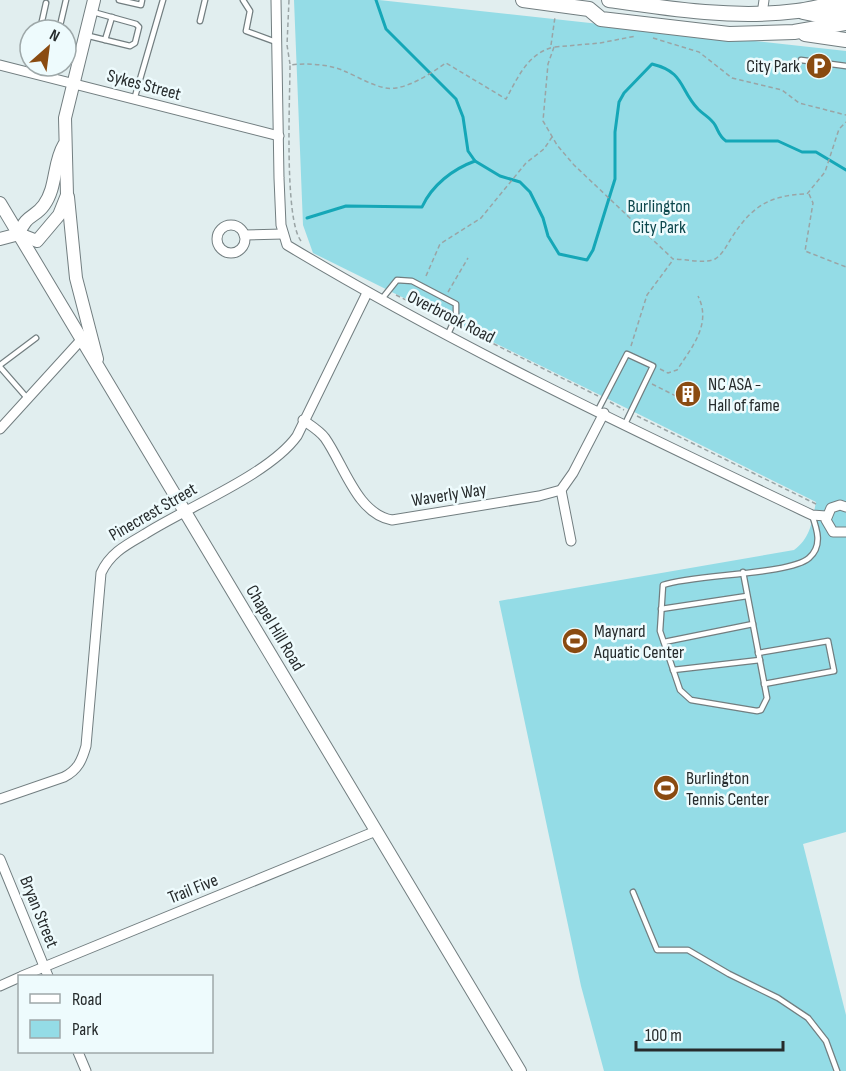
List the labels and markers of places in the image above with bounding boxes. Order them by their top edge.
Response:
parking icon: City Park [804,51,834,81]
place label: City Park [746,56,800,77]
place label: NC ASA - Hall of fame [708,374,780,416]
building icon: NC ASA - Hall of fame [673,379,703,409]
place label: Maynard Aquatic Center [593,621,684,663]
sports icon: Maynard Aquatic Center [560,626,590,656]
place label: Burlington Tennis Center [686,768,769,810]
sports icon: Burlington Tennis Center [651,773,681,803]

